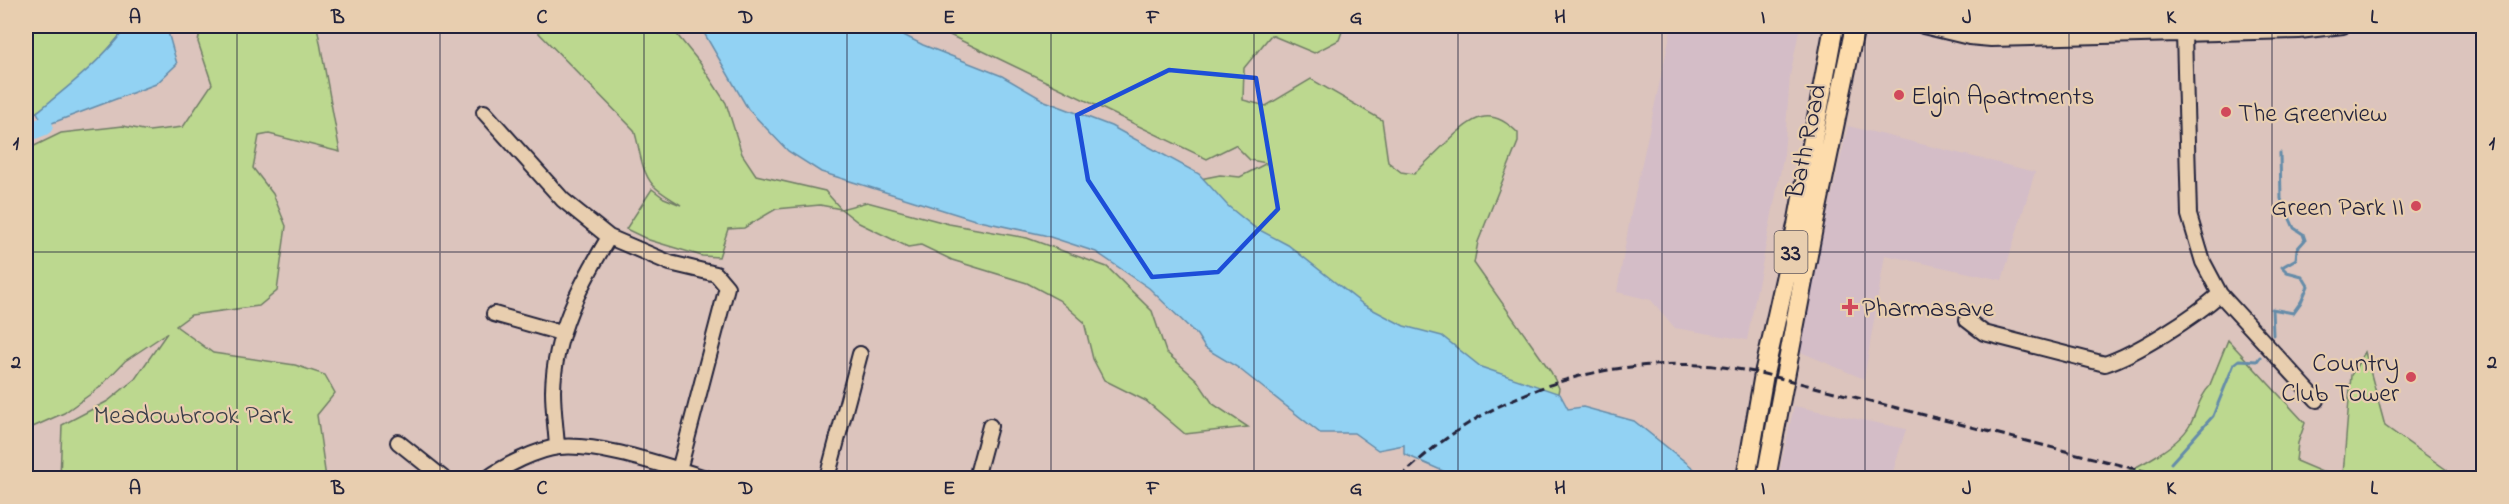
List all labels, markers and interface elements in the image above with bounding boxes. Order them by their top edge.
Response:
text: A [129,4,141,33]
text: B [330,4,345,33]
text: C [537,4,548,33]
text: D [738,4,753,33]
text: E [943,4,955,33]
text: F [1146,4,1160,33]
text: G [1350,4,1363,33]
text: H [1554,4,1566,33]
text: I [1761,4,1766,33]
text: J [1962,4,1972,33]
text: K [2166,4,2177,33]
text: L [2370,4,2378,33]
place label: Elgin Apartments [1911,79,2094,117]
street label: Bath Road [1777,81,1839,203]
marker: Elgin Apartments [1892,88,1906,102]
place label: The Greenview [2238,96,2387,134]
marker: The Greenview [2219,105,2233,119]
text: 1 [13,130,20,159]
text: 1 [2489,130,2496,159]
place label: Green Park II [2271,190,2404,228]
marker: Green Park II [2409,199,2423,213]
road number: 33 [1774,231,1808,273]
place label: Pharmasave [1862,291,1994,329]
marker: Pharmasave [1843,300,1857,314]
place label: Country Club Tower [2281,346,2400,414]
text: 2 [10,349,21,378]
text: 2 [2486,349,2497,378]
marker: Country Club Tower [2404,370,2418,384]
park label: Meadowbrook Park [93,398,293,436]
text: A [129,475,141,504]
text: B [330,475,345,504]
text: C [537,475,548,504]
text: D [738,475,753,504]
text: E [943,475,955,504]
text: F [1146,475,1160,504]
text: G [1350,475,1363,504]
text: H [1554,475,1566,504]
text: I [1761,475,1766,504]
text: J [1962,475,1972,504]
text: K [2166,475,2177,504]
text: L [2370,475,2378,504]

